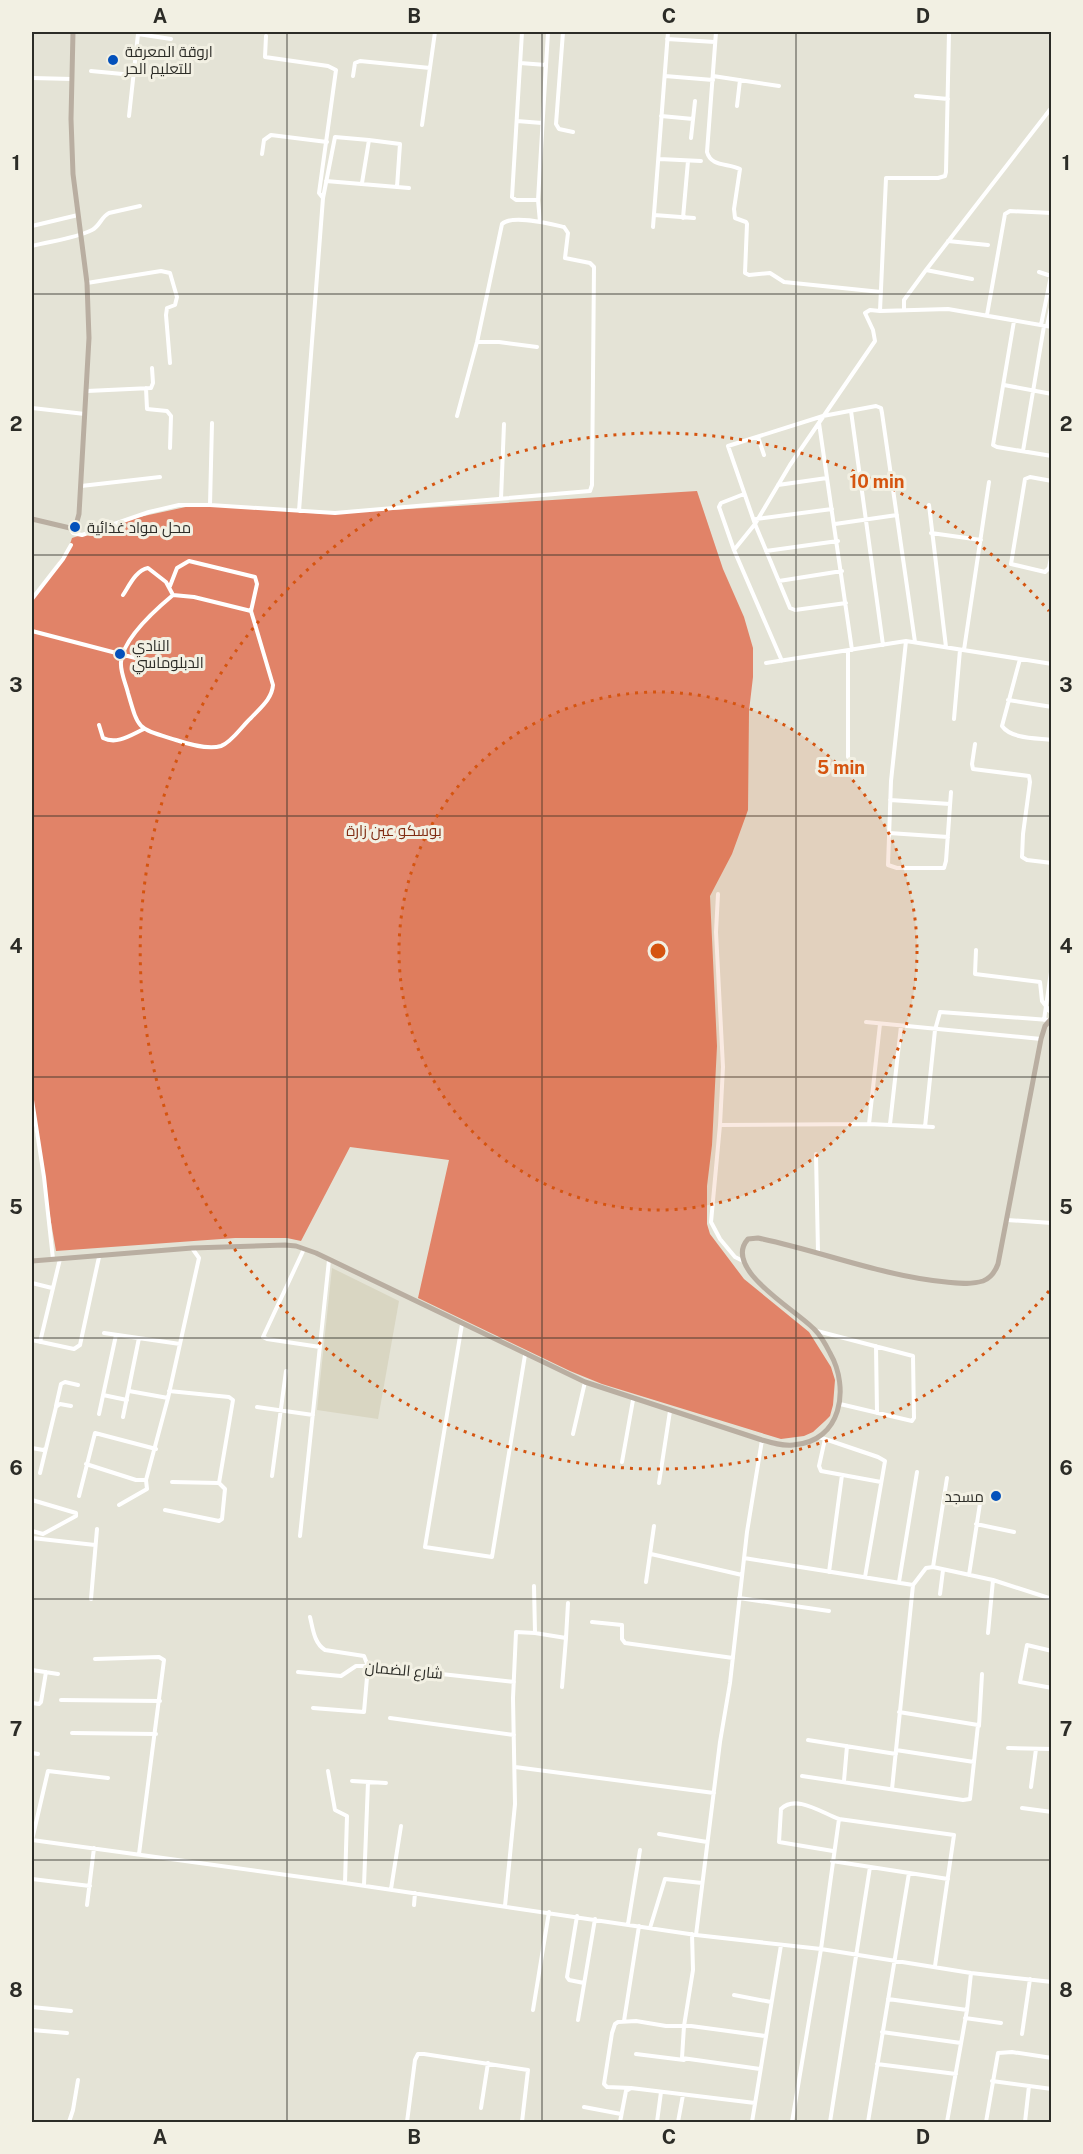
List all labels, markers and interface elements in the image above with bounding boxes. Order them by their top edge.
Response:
text: A [153,4,167,28]
text: B [407,4,421,28]
text: C [662,4,676,28]
text: D [916,4,930,28]
place label: اروقة المعرفة للتعليم الحر [124,43,213,79]
marker: اروقة المعرفة للتعليم الحر [106,53,120,67]
text: 1 [12,151,20,175]
text: 1 [1062,151,1070,175]
text: 2 [10,412,22,436]
text: 2 [1060,412,1072,436]
text: 10 min [849,471,905,492]
place label: محل مواد غذائية [87,519,191,538]
marker: محل مواد غذائية [68,520,82,534]
place label: النادي الدبلوماسي [132,637,204,675]
marker: النادي الدبلوماسي [113,647,127,661]
text: 3 [9,673,23,697]
text: 3 [1059,673,1073,697]
text: 5 min [817,757,865,778]
park label: بوسكو عين زارة [346,822,442,841]
text: 4 [9,934,23,958]
text: 4 [1059,934,1073,958]
centre of rings [648,941,668,961]
text: 5 [9,1195,23,1219]
text: 5 [1059,1195,1073,1219]
text: 6 [9,1456,23,1480]
text: 6 [1059,1456,1073,1480]
place label: مسجد [944,1488,984,1505]
marker: مسجد [989,1489,1003,1503]
street label: شارع الضمان [364,1658,444,1685]
text: 7 [10,1717,22,1741]
text: 7 [1060,1717,1072,1741]
text: 8 [9,1978,23,2002]
text: 8 [1059,1978,1073,2002]
text: A [153,2125,167,2149]
text: B [407,2125,421,2149]
text: C [662,2125,676,2149]
text: D [916,2125,930,2149]

